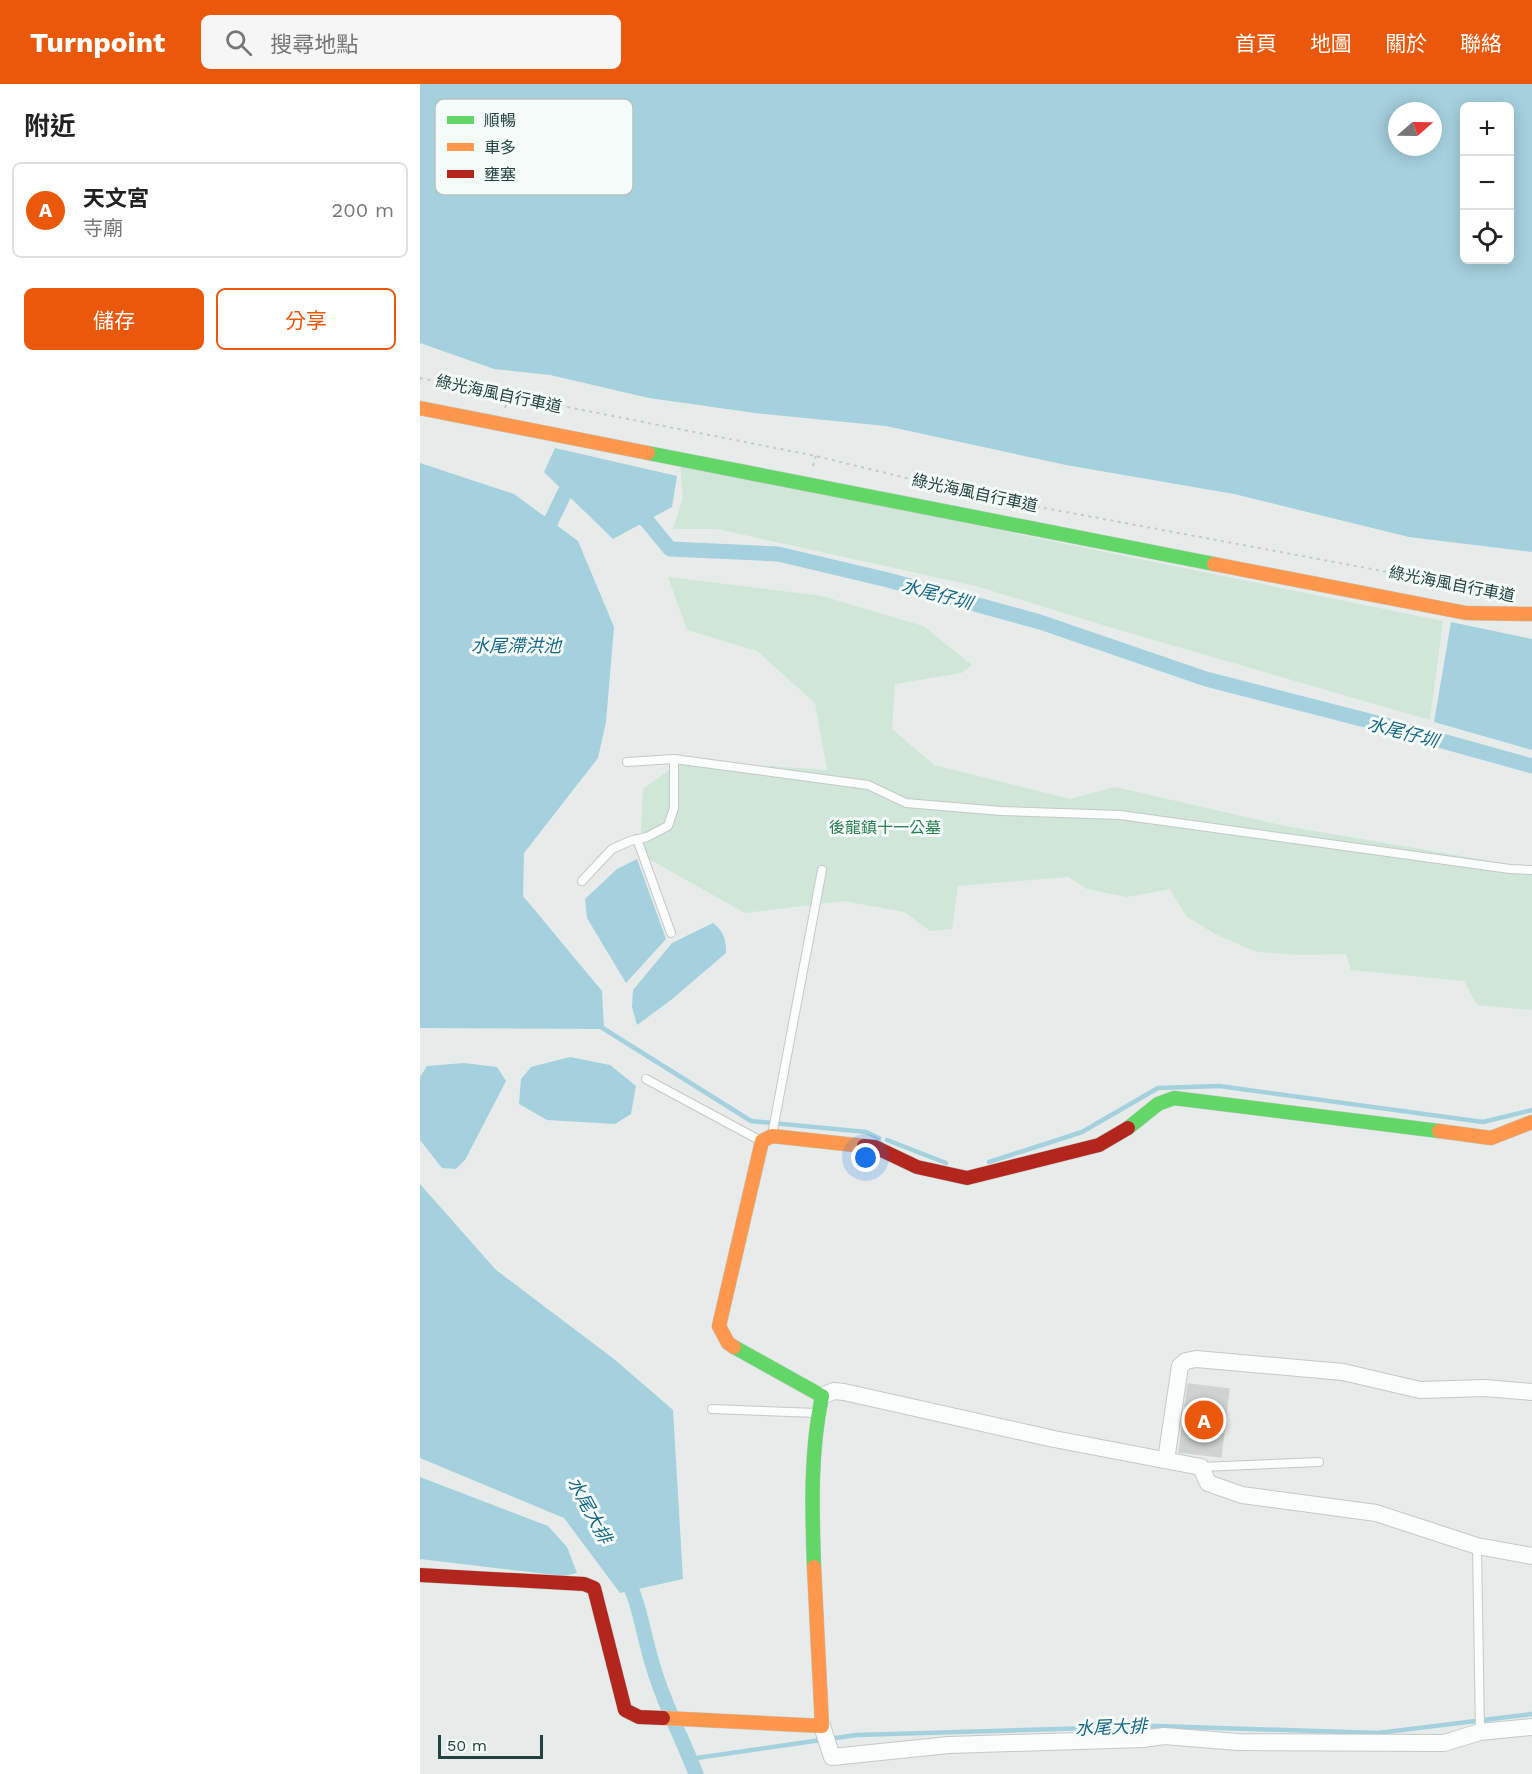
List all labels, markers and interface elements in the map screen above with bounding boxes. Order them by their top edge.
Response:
search box [201,15,621,69]
text: Turnpoint [30,26,165,59]
icon: search [222,26,255,59]
text: 首頁 [1235,31,1277,56]
text: 地圖 [1310,31,1352,56]
text: 關於 [1385,31,1427,56]
text: 聯絡 [1460,31,1502,56]
text: 搜尋地點 [270,32,358,57]
legend [435,99,633,195]
north arrow [1388,102,1442,156]
map controls [1460,102,1514,264]
button: + [1460,102,1514,156]
text: 附近 [24,111,76,141]
text: 順暢 [484,111,516,130]
text: 車多 [484,138,516,157]
button: − [1460,156,1514,210]
text: 壅塞 [484,165,516,184]
text: 天文宮 [83,186,149,211]
text: A [39,198,52,222]
text: 200 m [332,198,394,222]
button: locate [1460,210,1514,264]
text: 寺廟 [83,216,123,240]
button: 儲存 [24,288,204,350]
button: 分享 [216,288,396,350]
street label: 綠光海風自行車道 [434,371,564,417]
street label: 綠光海風自行車道 [910,470,1040,516]
street label: 綠光海風自行車道 [1387,562,1517,606]
water label: 水尾仔圳 [900,575,977,614]
water label: 水尾滯洪池 [471,635,563,656]
water label: 水尾仔圳 [1366,713,1443,752]
park label: 後龍鎮十一公墓 [829,818,941,837]
your location [851,1143,880,1172]
pin: A [1184,1398,1224,1442]
water label: 水尾大排 [564,1473,617,1548]
water label: 水尾大排 [1075,1715,1149,1739]
scale bar [438,1732,543,1760]
text: 50 m [447,1736,487,1755]

